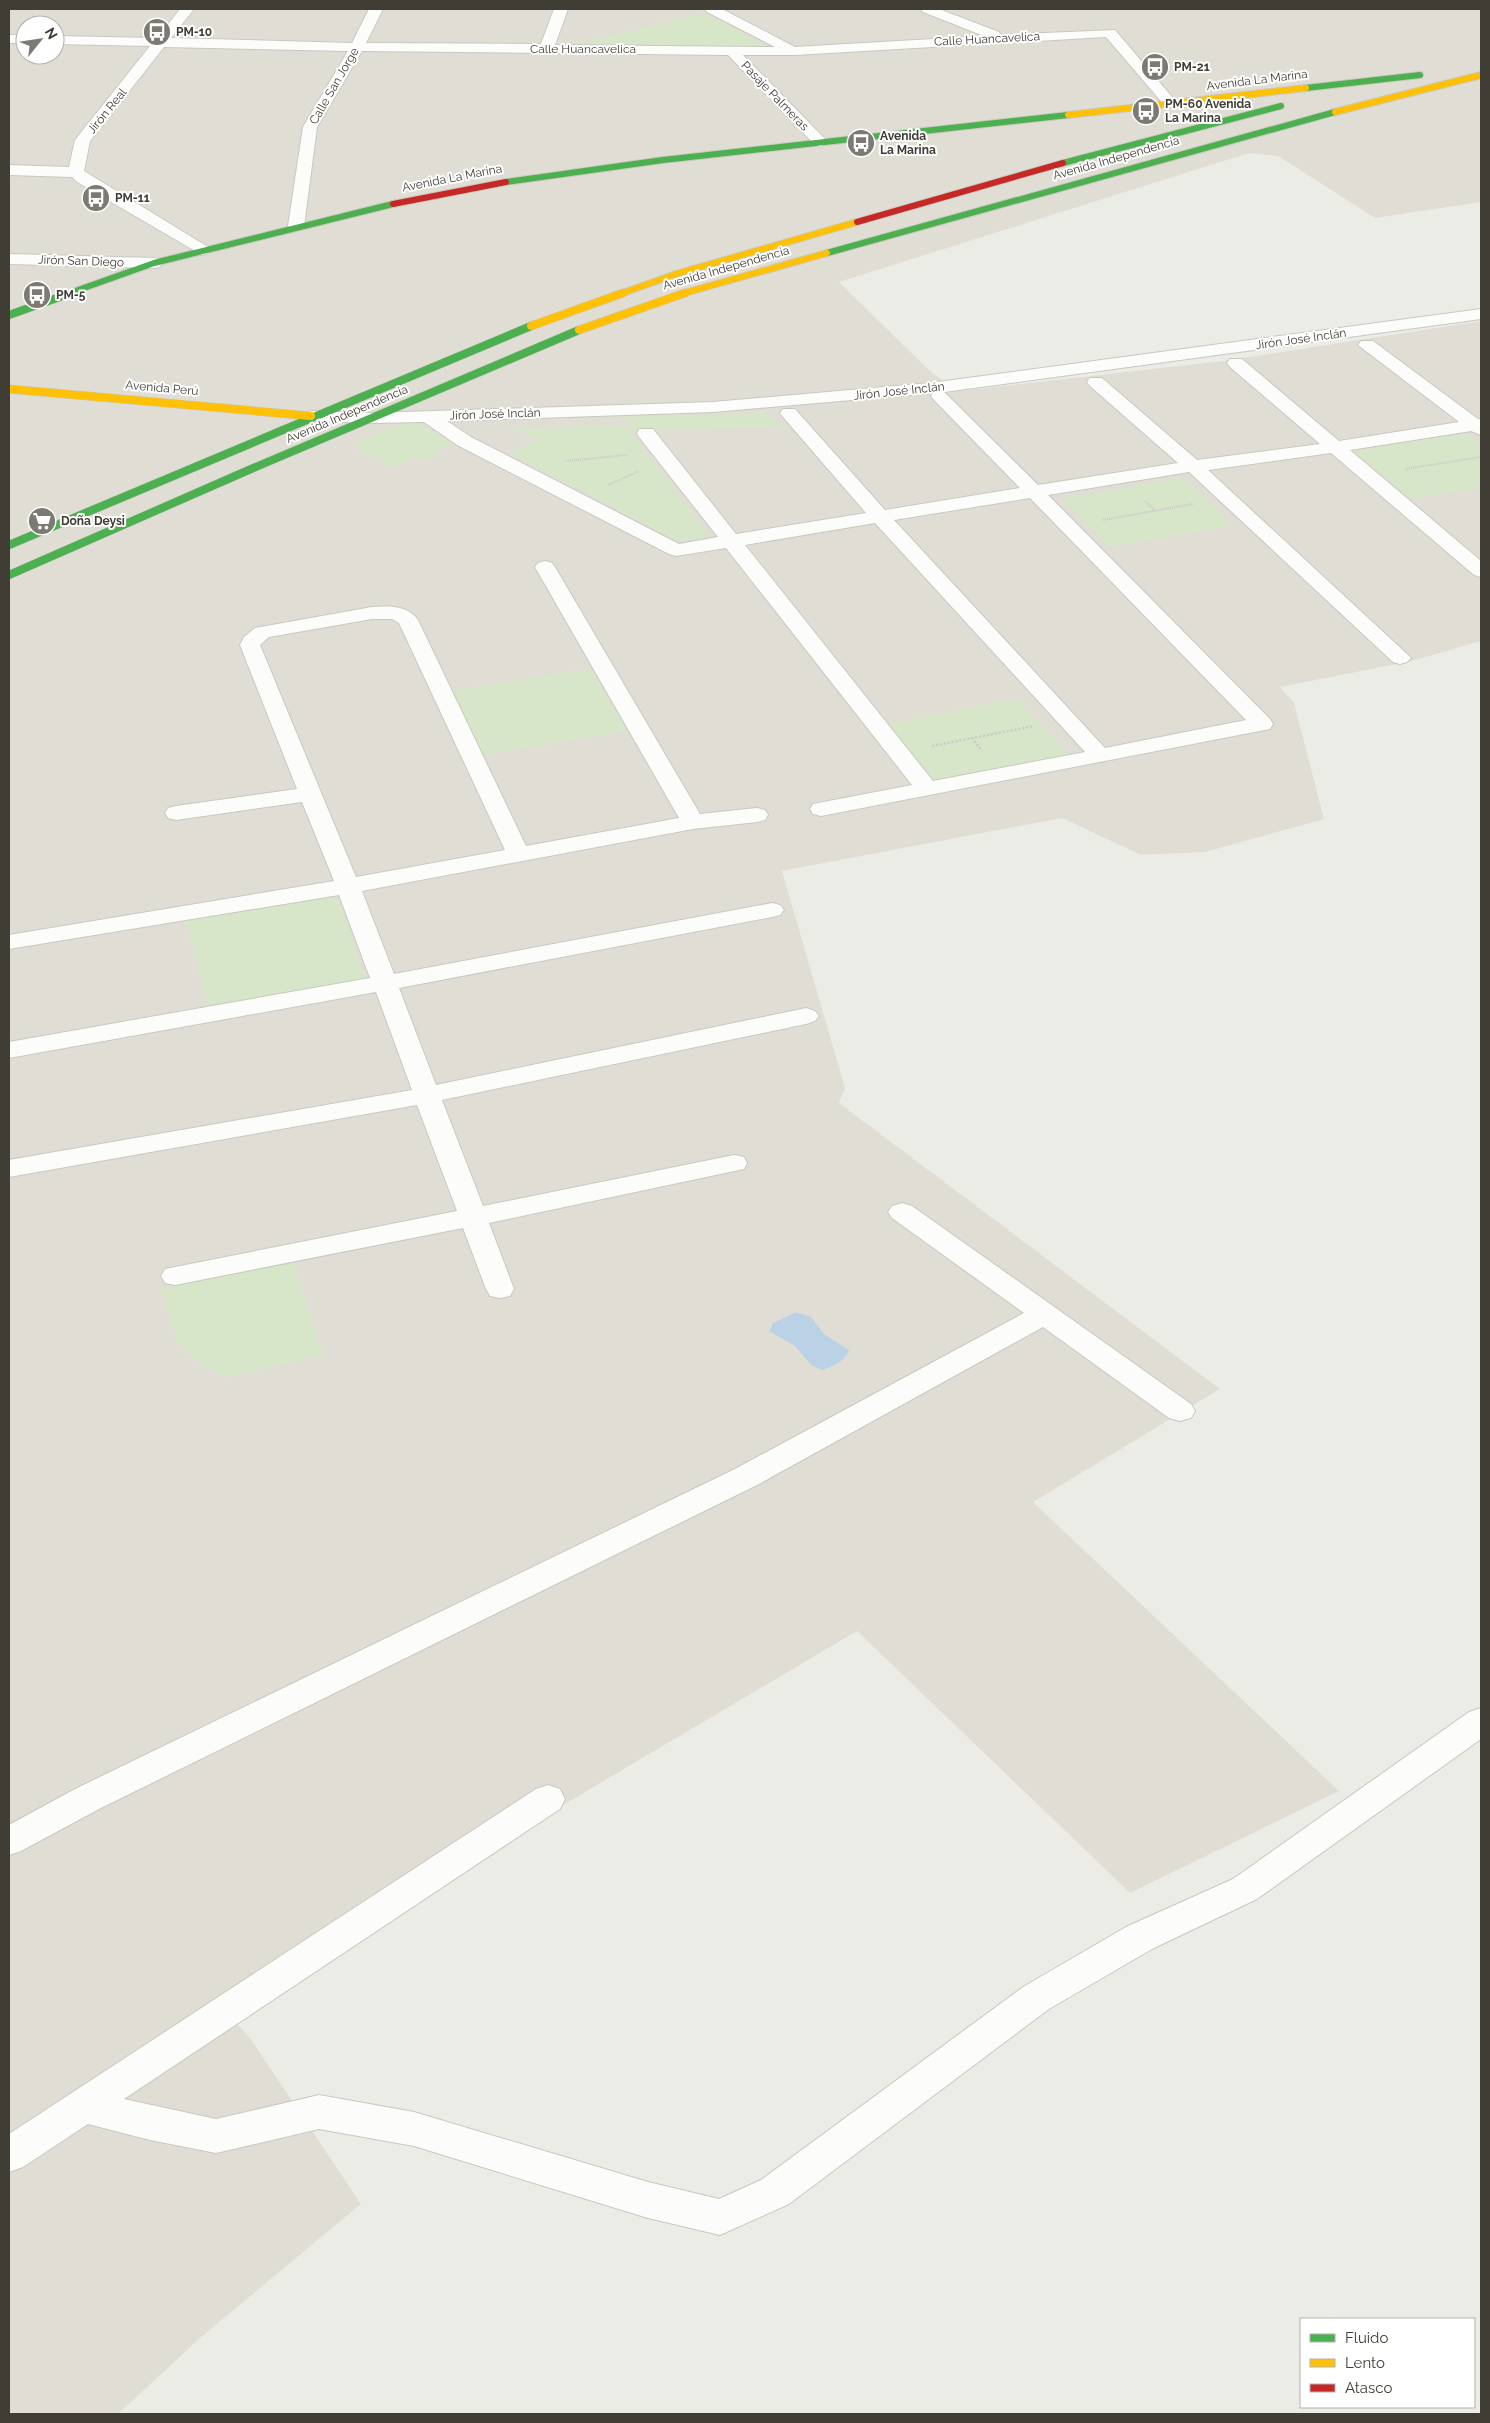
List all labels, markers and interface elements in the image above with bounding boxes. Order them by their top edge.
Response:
north arrow [15,15,65,65]
bus stop icon: PM-10 [142,17,172,47]
text: N [42,25,61,42]
place label: PM-10 [176,25,212,39]
street label: Calle Huancavelica [934,29,1040,49]
street label: Calle Huancavelica [530,42,636,56]
street label: Calle San Jorge [306,45,362,127]
bus stop icon: PM-21 [1140,52,1170,82]
street label: Pasaje Palmeras [738,58,812,134]
place label: PM-21 [1174,60,1210,74]
street label: Avenida La Marina [1206,67,1308,93]
street label: Jirón Real [85,85,130,136]
bus stop icon: PM-60 Avenida La Marina [1131,96,1161,126]
place label: PM-60 Avenida La Marina [1165,97,1251,125]
bus stop icon: Avenida La Marina [846,128,876,158]
place label: Avenida La Marina [880,129,936,157]
street label: Avenida Independencia [1051,133,1181,183]
street label: Avenida La Marina [401,161,503,195]
bus stop icon: PM-11 [81,183,111,213]
place label: PM-11 [115,191,150,205]
street label: Avenida Independencia [661,243,791,293]
street label: Jirón San Diego [38,252,124,270]
bus stop icon: PM-5 [22,280,52,310]
place label: PM-5 [56,288,86,302]
street label: Jirón José Inclán [1255,326,1347,352]
street label: Avenida Perú [125,378,199,398]
street label: Jirón José Inclán [853,379,945,403]
street label: Avenida Independencia [284,382,410,446]
street label: Jirón José Inclán [449,405,541,423]
supermarket icon: Doña Deysi [27,506,57,536]
place label: Doña Deysi [61,514,125,528]
legend [1300,2318,1475,2408]
text: Fluido [1345,2329,1388,2347]
text: Lento [1345,2354,1385,2372]
text: Atasco [1345,2379,1392,2397]

